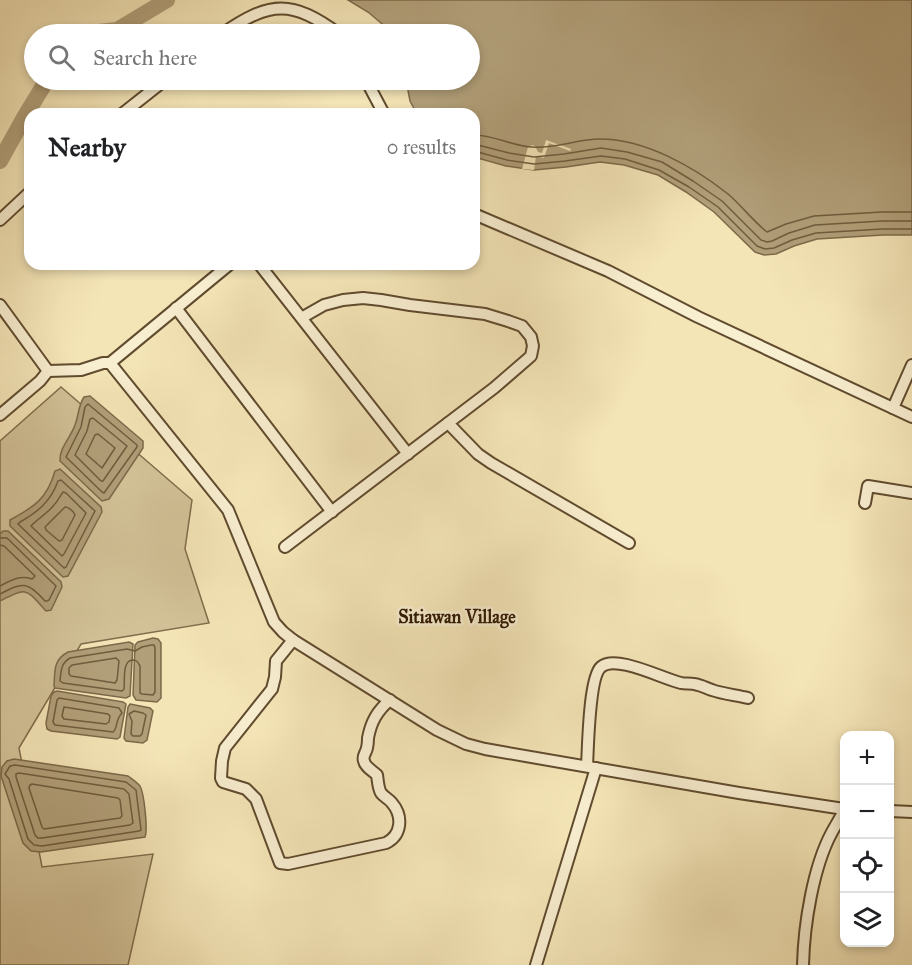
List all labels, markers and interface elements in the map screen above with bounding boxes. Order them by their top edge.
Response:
search box [24,24,480,90]
icon: search [45,41,78,74]
text: Search here [93,44,197,71]
text: Nearby [48,131,126,163]
text: 0 results [387,135,456,159]
district label: Sitiawan Village [398,606,516,629]
map controls [840,731,894,947]
button: + [840,731,894,785]
button: − [840,785,894,839]
button: locate [840,839,894,893]
button: layers [840,893,894,947]

